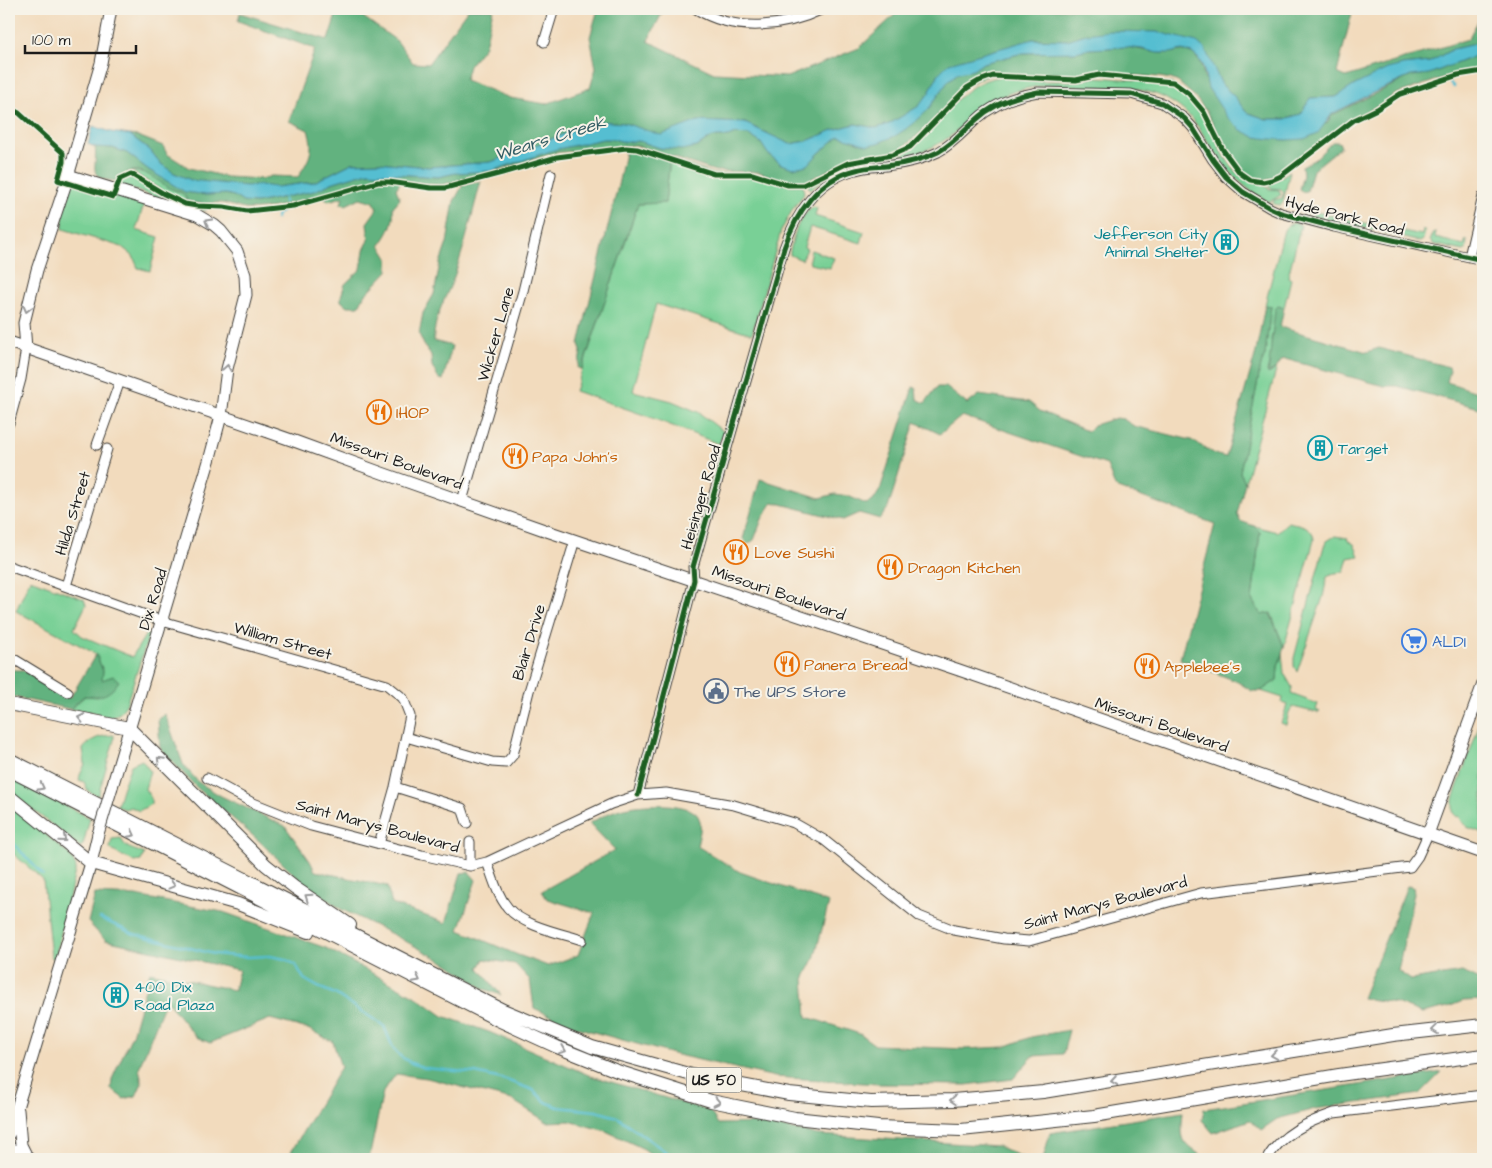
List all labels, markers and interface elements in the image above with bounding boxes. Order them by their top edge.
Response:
scale bar [25,22,136,54]
text: 100 m [32,30,71,51]
water label: Wears Creek [491,109,610,167]
street label: Hyde Park Road [1283,191,1407,242]
one-way arrow [204,218,213,228]
place label: Jefferson City Animal Shelter [1094,223,1208,263]
building icon: Jefferson City Animal Shelter [1213,229,1239,255]
street label: Wicker Lane [472,284,520,384]
one-way arrow [22,304,33,313]
one-way arrow [222,363,232,372]
restaurant icon: IHOP [366,399,392,425]
place label: IHOP [396,402,429,424]
street label: Missouri Boulevard [327,427,466,495]
building icon: Target [1307,435,1333,461]
place label: Target [1338,438,1389,461]
street label: Heisinger Road [675,442,727,553]
restaurant icon: Papa John's [502,443,528,469]
place label: Papa John's [532,446,618,468]
street label: Hilda Street [50,468,96,558]
restaurant icon: Love Sushi [723,539,749,565]
place label: Love Sushi [754,542,835,564]
restaurant icon: Dragon Kitchen [877,554,903,580]
place label: Dragon Kitchen [908,557,1020,580]
street label: Missouri Boulevard [709,560,848,626]
street label: Dix Road [133,566,173,633]
street label: Blair Drive [507,601,551,683]
street label: William Street [231,616,335,666]
supermarket icon: ALDI [1401,628,1427,654]
place label: ALDI [1432,631,1466,653]
restaurant icon: Panera Bread [774,651,800,677]
restaurant icon: Applebee's [1134,653,1160,679]
place label: Panera Bread [804,654,908,676]
place label: Applebee's [1164,656,1240,678]
public building icon: The UPS Store [703,678,729,704]
place label: The UPS Store [734,681,846,703]
street label: Missouri Boulevard [1092,692,1231,758]
one-way arrow [77,714,86,724]
one-way arrow [157,757,166,766]
one-way arrow [36,781,45,791]
street label: Saint Marys Boulevard [293,794,462,859]
one-way arrow [127,828,136,838]
one-way arrow [57,834,66,842]
street label: Saint Marys Boulevard [1021,871,1190,936]
one-way arrow [167,880,176,890]
one-way arrow [304,894,314,903]
one-way arrow [412,973,421,983]
place label: 400 Dix Road Plaza [134,976,214,1016]
building icon: 400 Dix Road Plaza [103,982,129,1008]
one-way arrow [1431,1025,1439,1035]
one-way arrow [558,1044,567,1054]
one-way arrow [1270,1049,1279,1059]
road number: US 50 [686,1068,742,1092]
one-way arrow [1109,1075,1118,1085]
one-way arrow [948,1094,956,1105]
one-way arrow [713,1096,721,1107]

